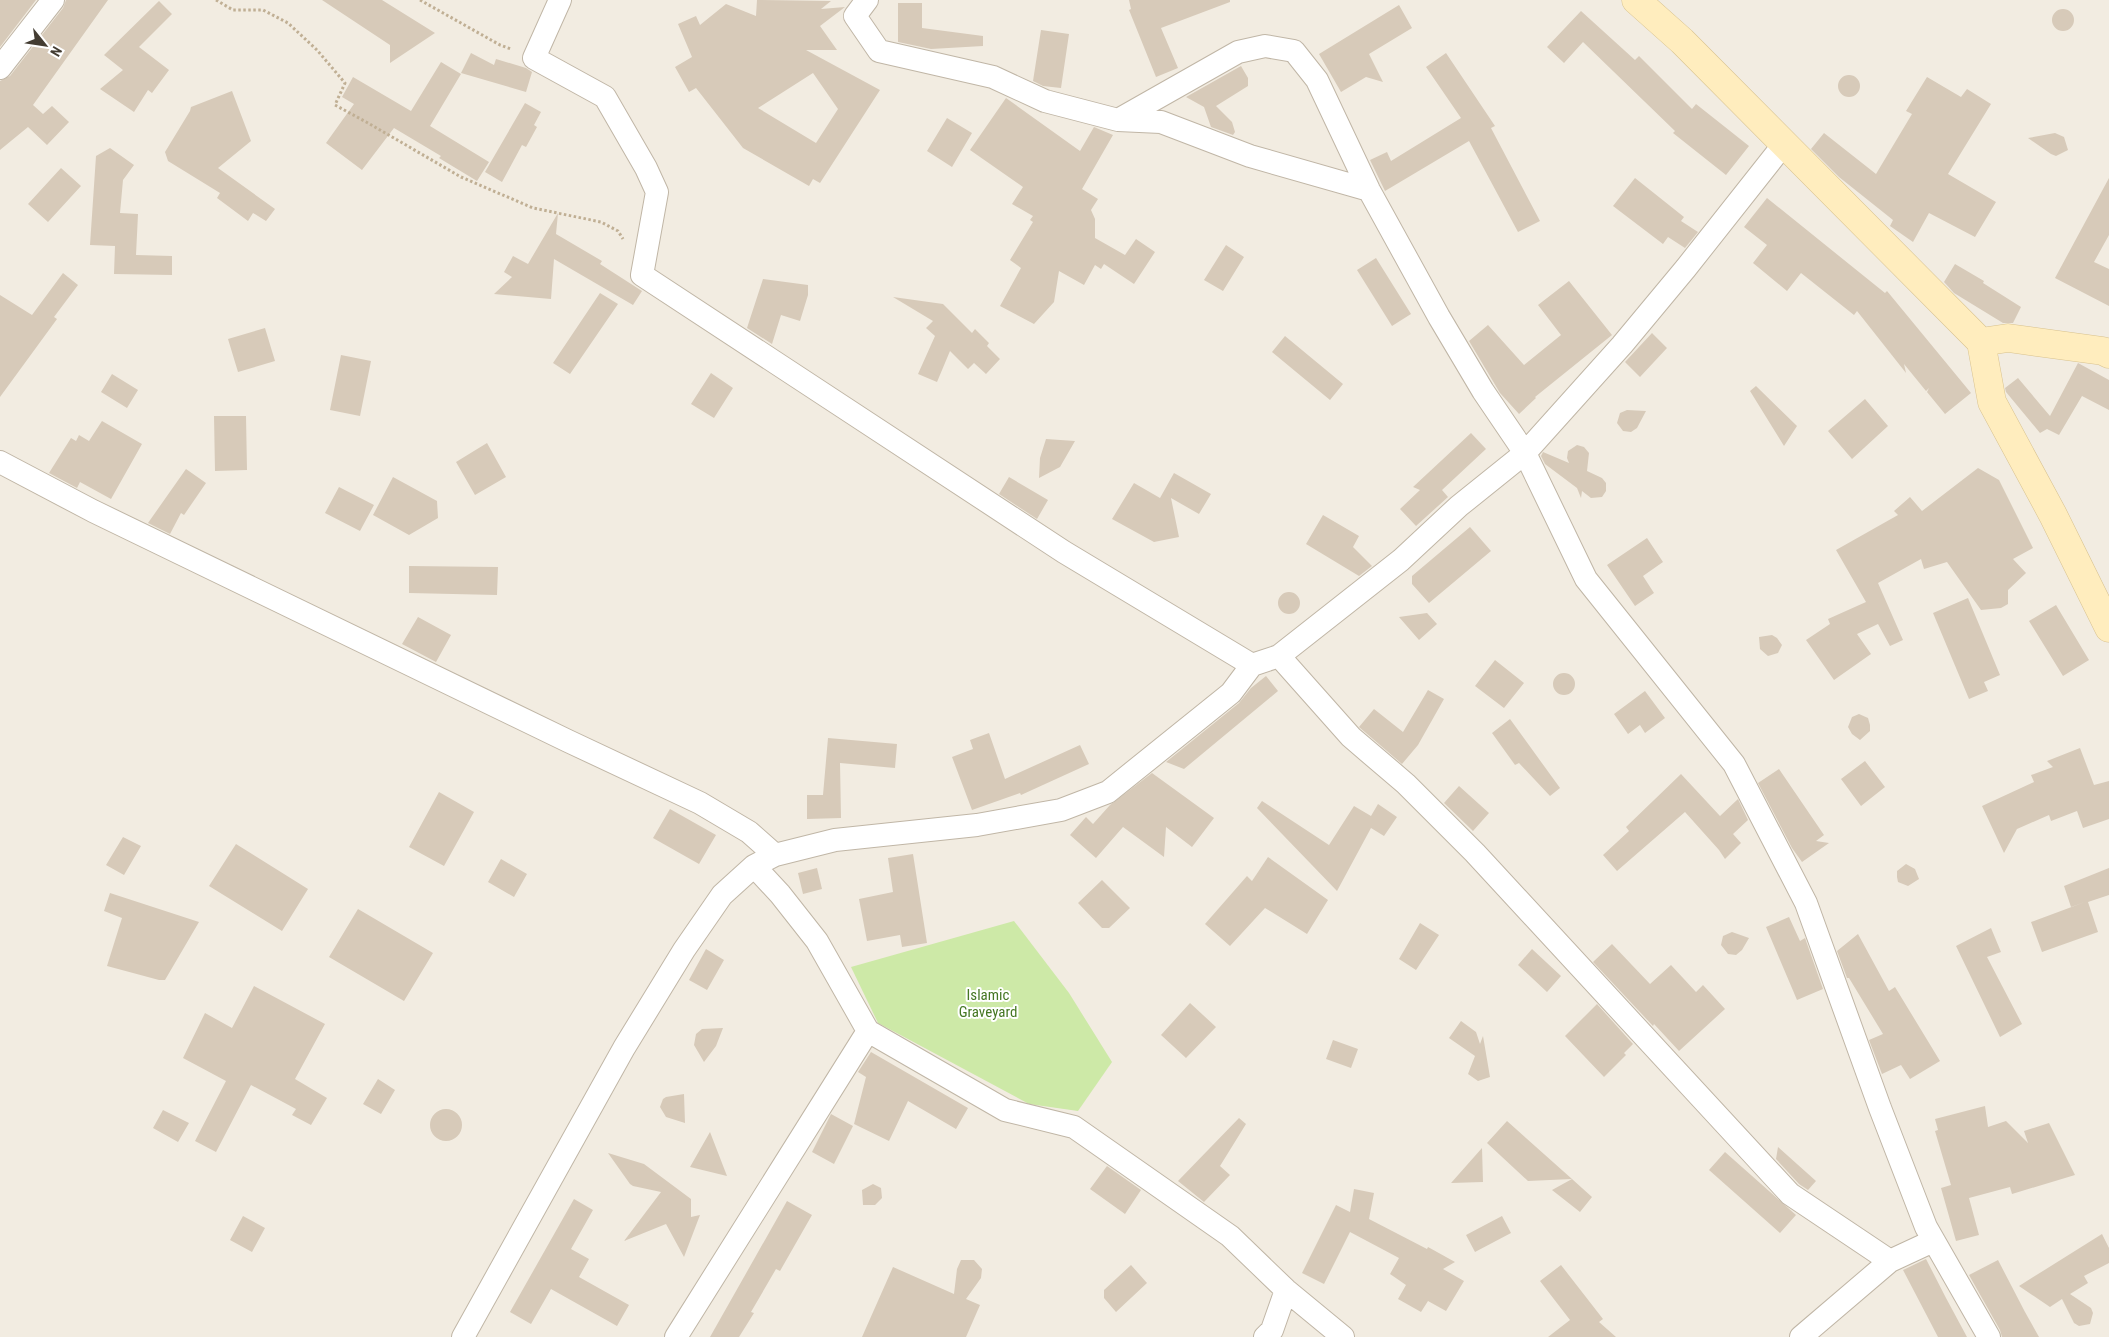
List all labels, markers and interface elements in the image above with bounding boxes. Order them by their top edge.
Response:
north arrow [20,20,70,70]
text: N [47,44,65,59]
park label: Islamic Graveyard [959,986,1017,1021]

